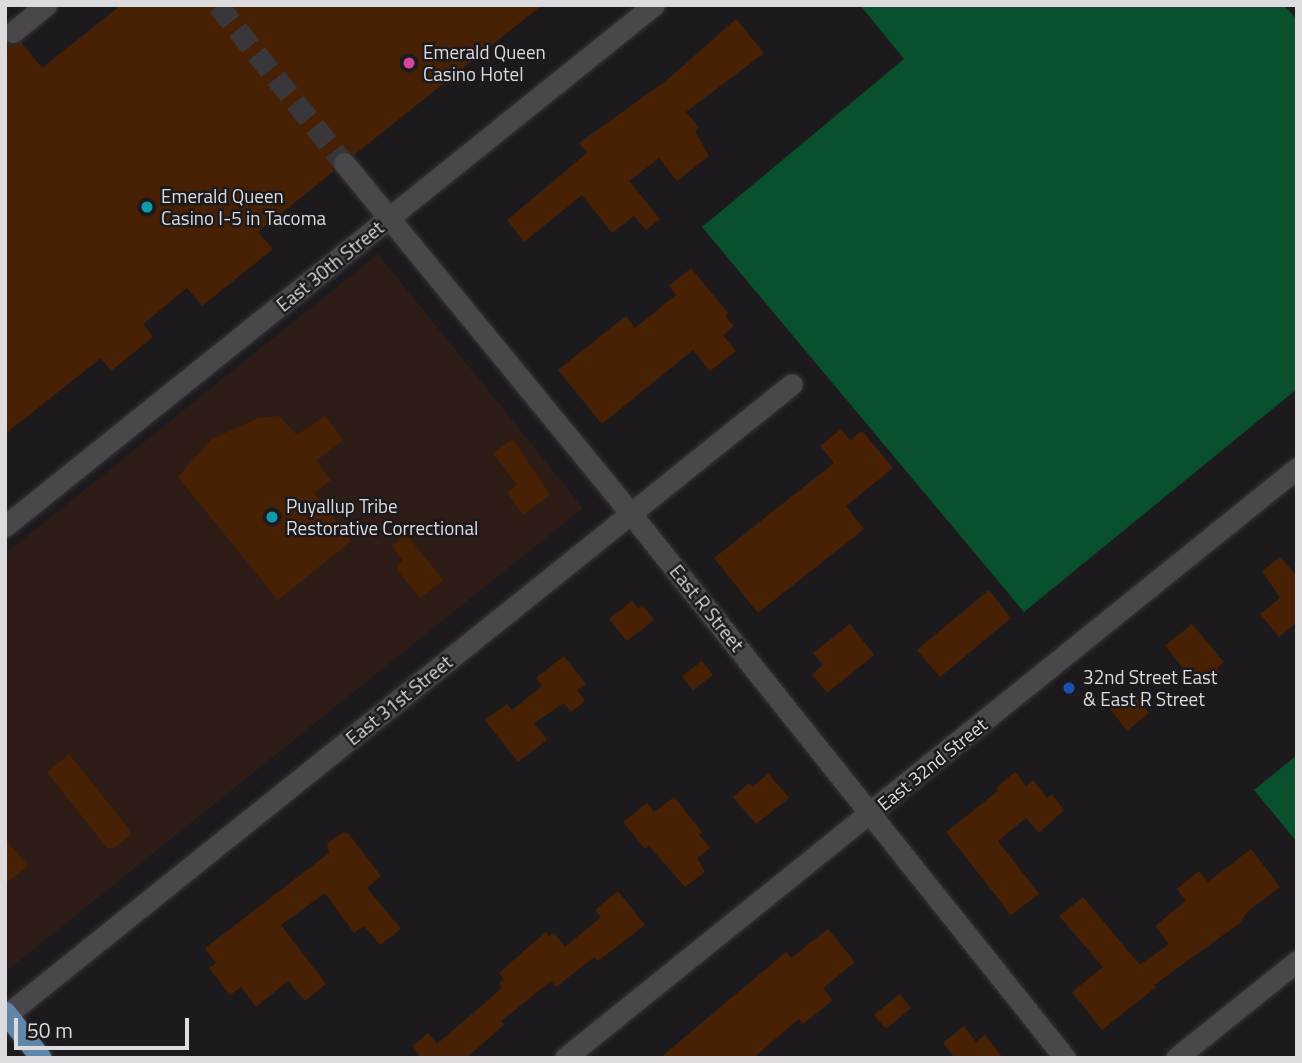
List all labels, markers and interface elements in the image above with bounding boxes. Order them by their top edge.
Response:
place label: Emerald Queen Casino Hotel [423,41,546,85]
marker: Emerald Queen Casino Hotel [401,55,417,71]
place label: Emerald Queen Casino I-5 in Tacoma [161,185,326,229]
marker: Emerald Queen Casino I-5 in Tacoma [139,199,155,215]
street label: East 30th Street [272,216,388,316]
place label: Puyallup Tribe Restorative Correctional [286,495,478,539]
marker: Puyallup Tribe Restorative Correctional [264,509,280,525]
street label: East R Street [665,560,749,656]
street label: East 31st Street [341,650,457,750]
place label: 32nd Street East & East R Street [1083,666,1217,710]
marker: 32nd Street East & East R Street [1061,680,1077,696]
street label: East 32nd Street [873,713,991,815]
scale bar [18,1004,192,1048]
text: 50 m [27,1014,73,1046]

